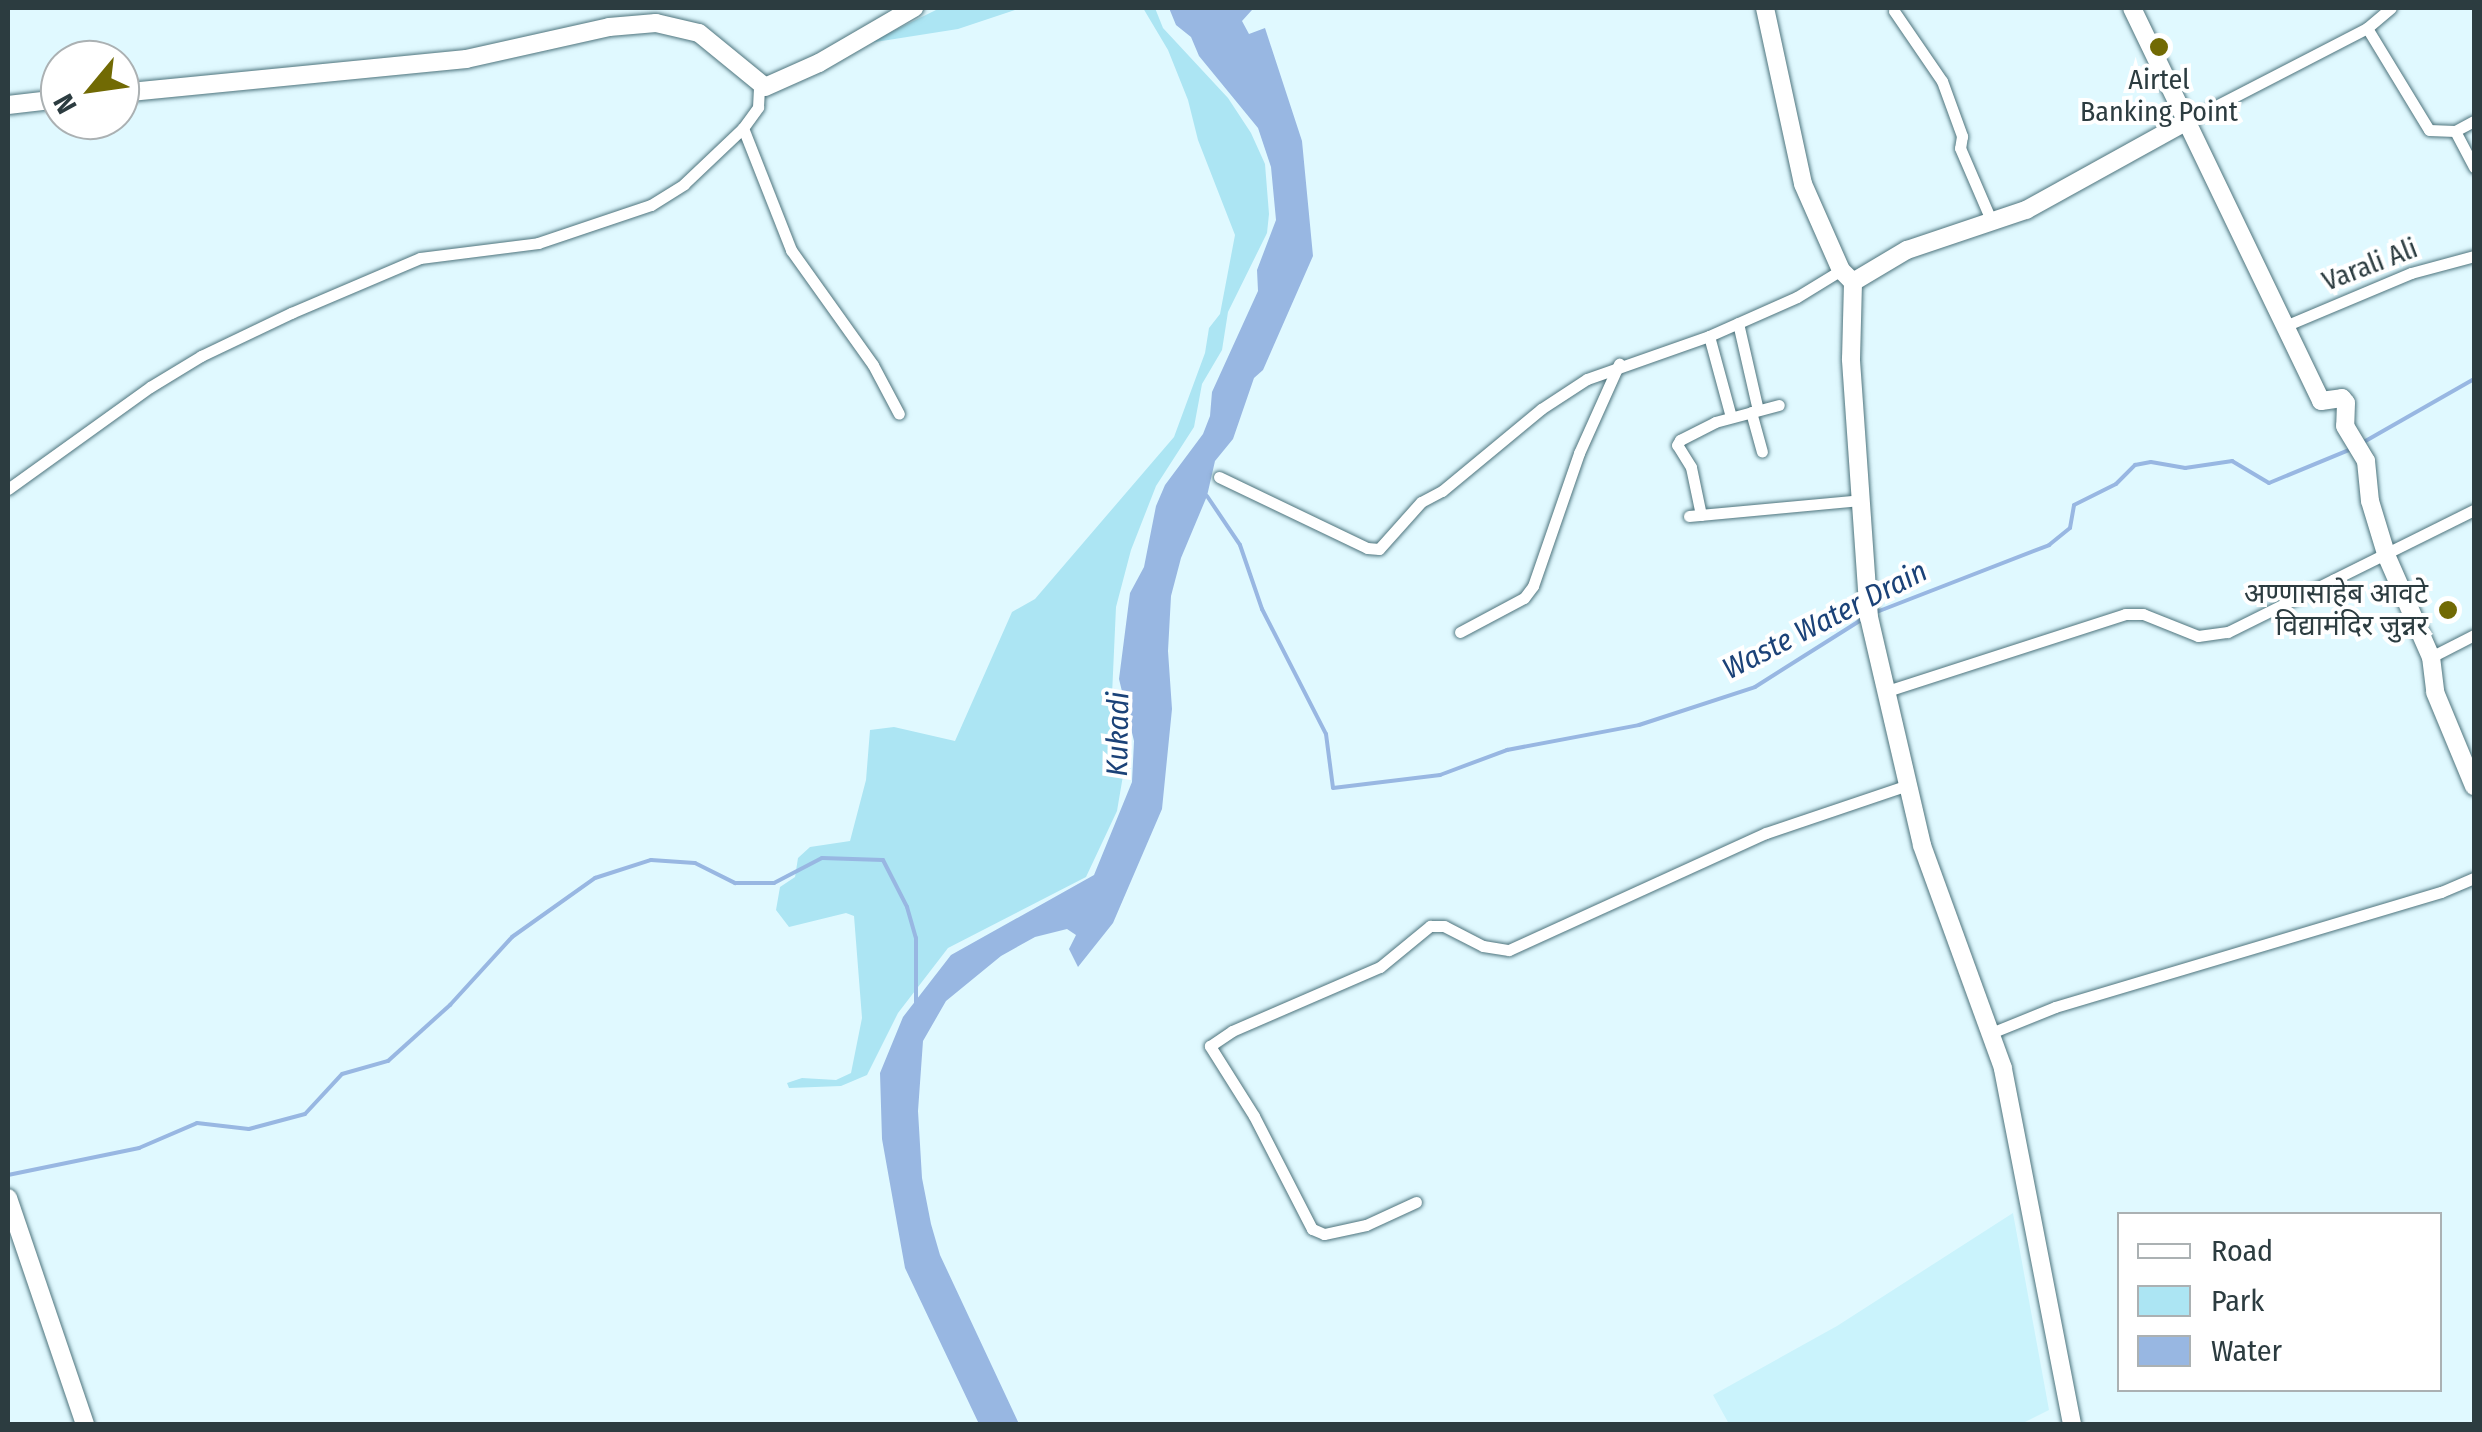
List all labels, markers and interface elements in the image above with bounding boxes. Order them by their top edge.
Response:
marker: Airtel Banking Point [2148,36,2170,58]
north arrow [40,40,140,140]
place label: Airtel Banking Point [2080,63,2238,129]
text: N [47,88,84,119]
street label: Varali Ali [2318,232,2422,298]
water label: Waste Water Drain [1717,553,1933,687]
place label: अण्णासाहेब आवटे विद्यामंदिर जुन्नर [2244,577,2428,643]
marker: अण्णासाहेब आवटे विद्यामंदिर जुन्नर [2437,599,2459,621]
water label: Kukadi [1099,691,1137,777]
legend [2117,1212,2442,1392]
text: Road [2211,1233,2273,1269]
text: Park [2211,1283,2264,1319]
text: Water [2211,1333,2282,1369]

